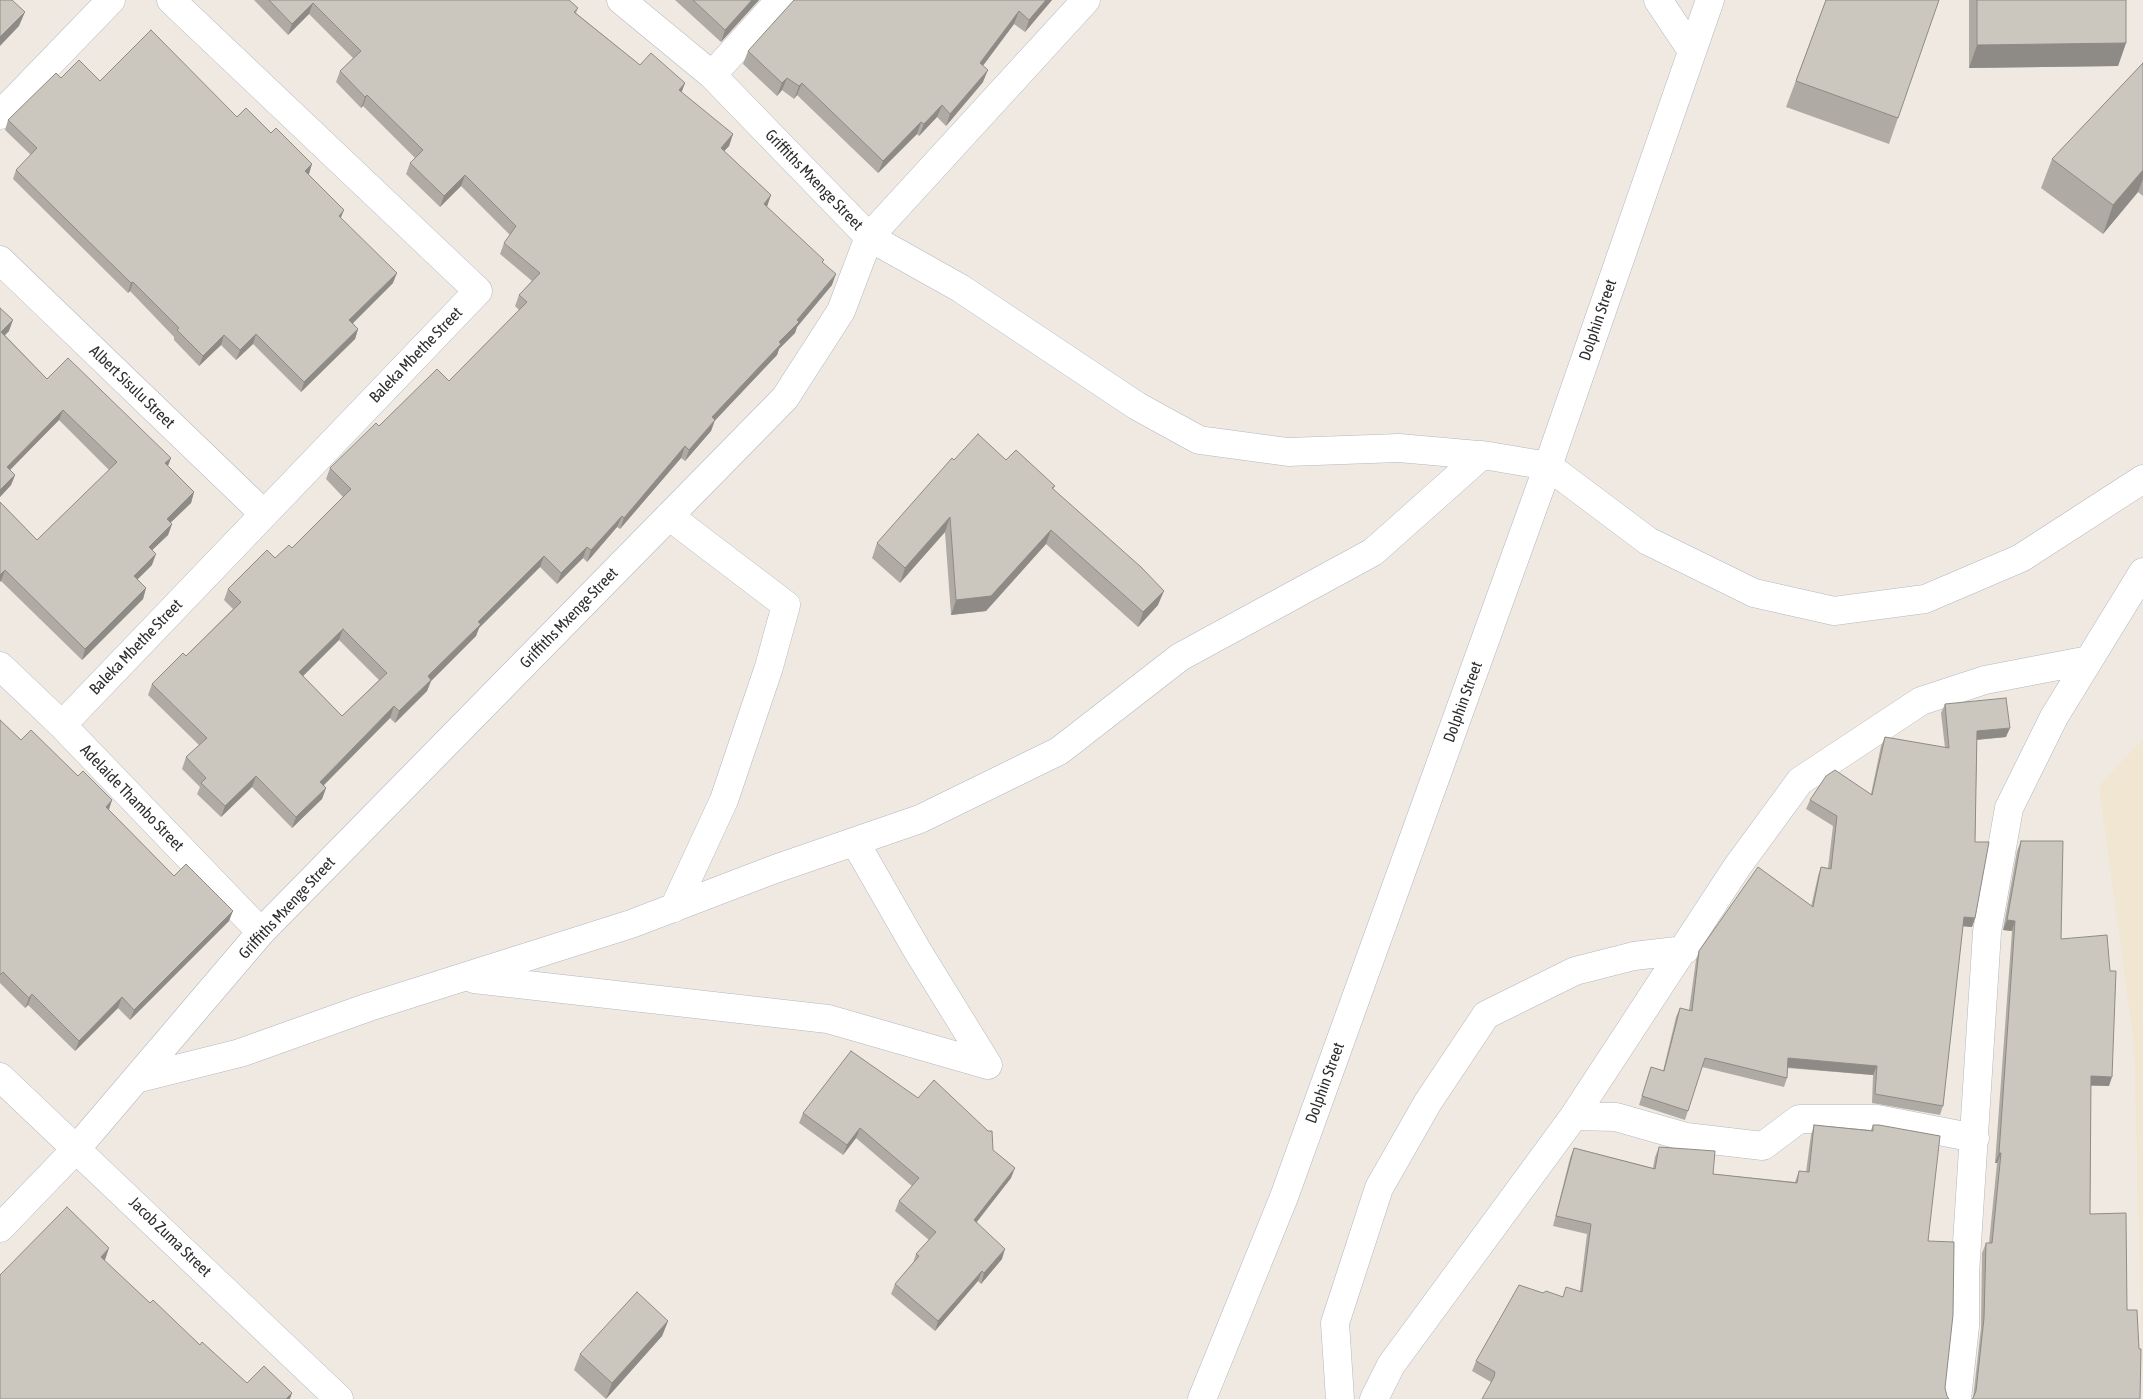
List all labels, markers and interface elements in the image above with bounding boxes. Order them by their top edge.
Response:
street label: Griffiths Mxenge Street [761,126,867,234]
street label: Dolphin Street [1575,277,1621,363]
street label: Baleka Mbethe Street [365,303,467,407]
street label: Albert Sisulu Street [85,341,179,433]
street label: Griffiths Mxenge Street [516,564,622,672]
street label: Baleka Mbethe Street [85,595,187,699]
street label: Dolphin Street [1439,659,1487,745]
street label: Adelaide Thambo Street [76,741,188,855]
street label: Griffiths Mxenge Street [235,853,339,963]
street label: Dolphin Street [1301,1040,1349,1126]
street label: Jacob Zuma Street [125,1193,215,1281]

